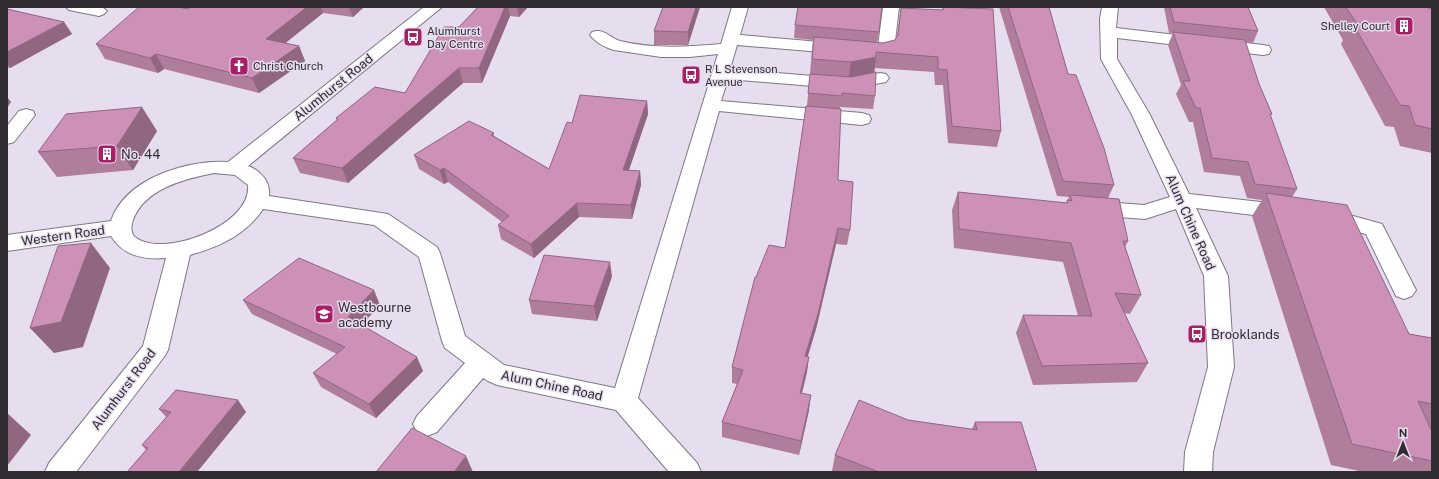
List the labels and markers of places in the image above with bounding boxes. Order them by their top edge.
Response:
building icon: Shelley Court [1393,15,1415,37]
place label: Shelley Court [1321,20,1390,32]
place label: Alumhurst Day Centre [427,25,484,50]
bus stop icon: Alumhurst Day Centre [402,26,424,48]
church icon: Christ Church [228,55,250,77]
place label: Christ Church [253,60,323,72]
place label: R L Stevenson Avenue [705,63,778,88]
bus stop icon: R L Stevenson Avenue [680,64,702,86]
building icon: No. 44 [96,143,118,165]
place label: No. 44 [121,147,160,162]
place label: Westbourne academy [338,300,411,330]
school or university icon: Westbourne academy [313,303,335,325]
bus stop icon: Brooklands [1186,323,1208,345]
place label: Brooklands [1211,327,1280,342]

